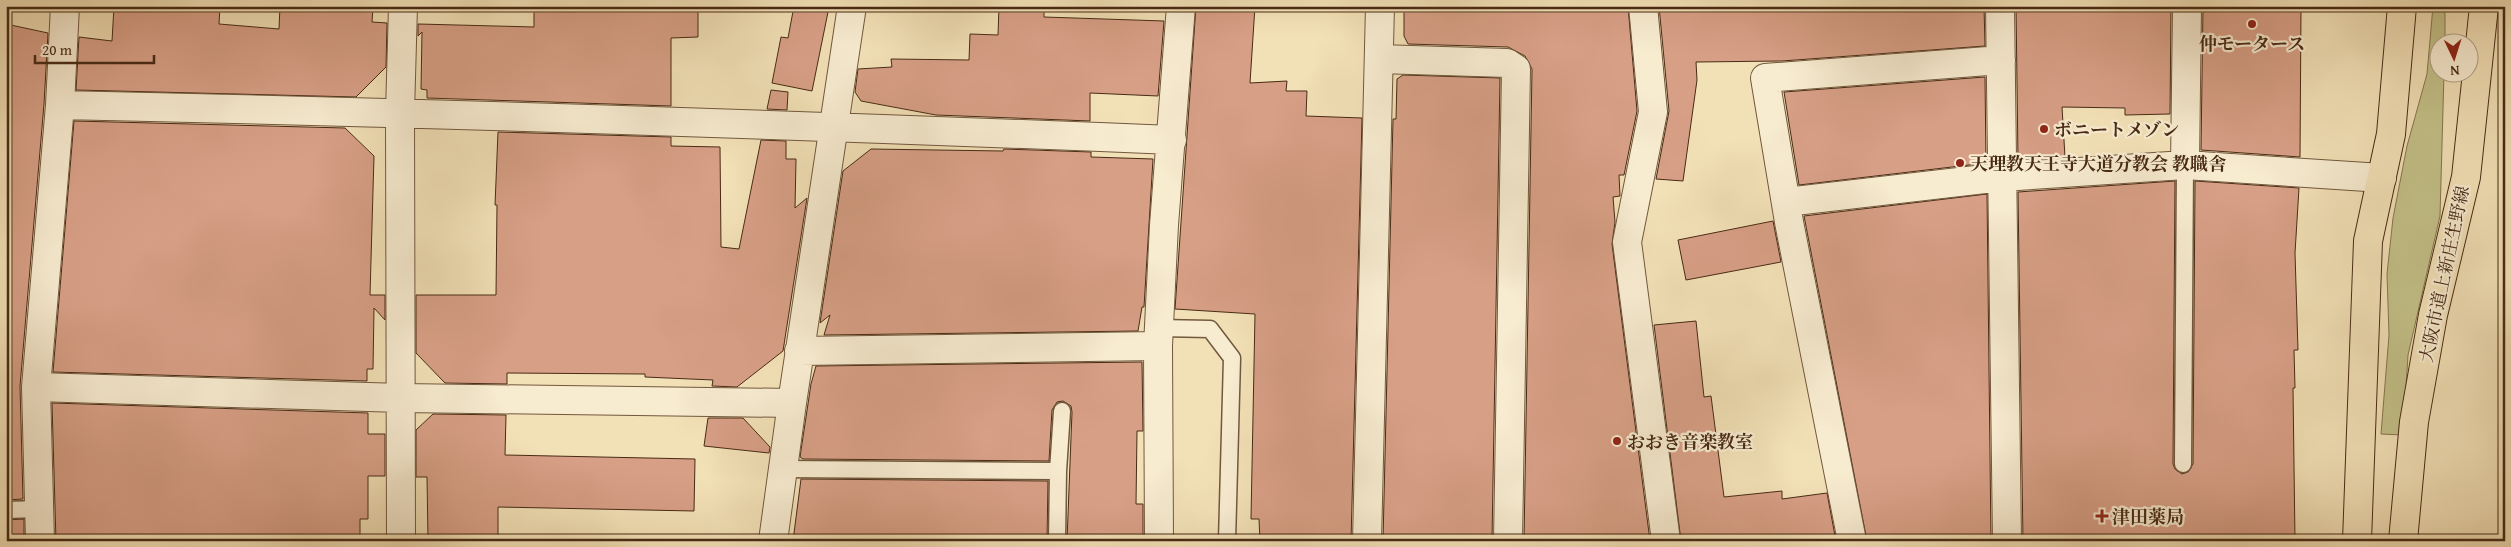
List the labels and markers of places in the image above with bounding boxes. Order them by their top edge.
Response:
marker: 仲モータース [2246,18,2258,30]
place label: 仲モータース [2199,30,2305,57]
place label: ボニートメゾン [2054,116,2179,143]
marker: ボニートメゾン [2038,123,2050,135]
place label: 天理教天王寺大道分教会 教職舎 [1970,150,2226,177]
marker: 天理教天王寺大道分教会 教職舎 [1954,157,1966,169]
place label: おおき音楽教室 [1627,428,1753,455]
marker: おおき音楽教室 [1611,435,1623,447]
place label: 津田薬局 [2112,503,2184,530]
marker: 津田薬局 [2096,510,2108,522]

